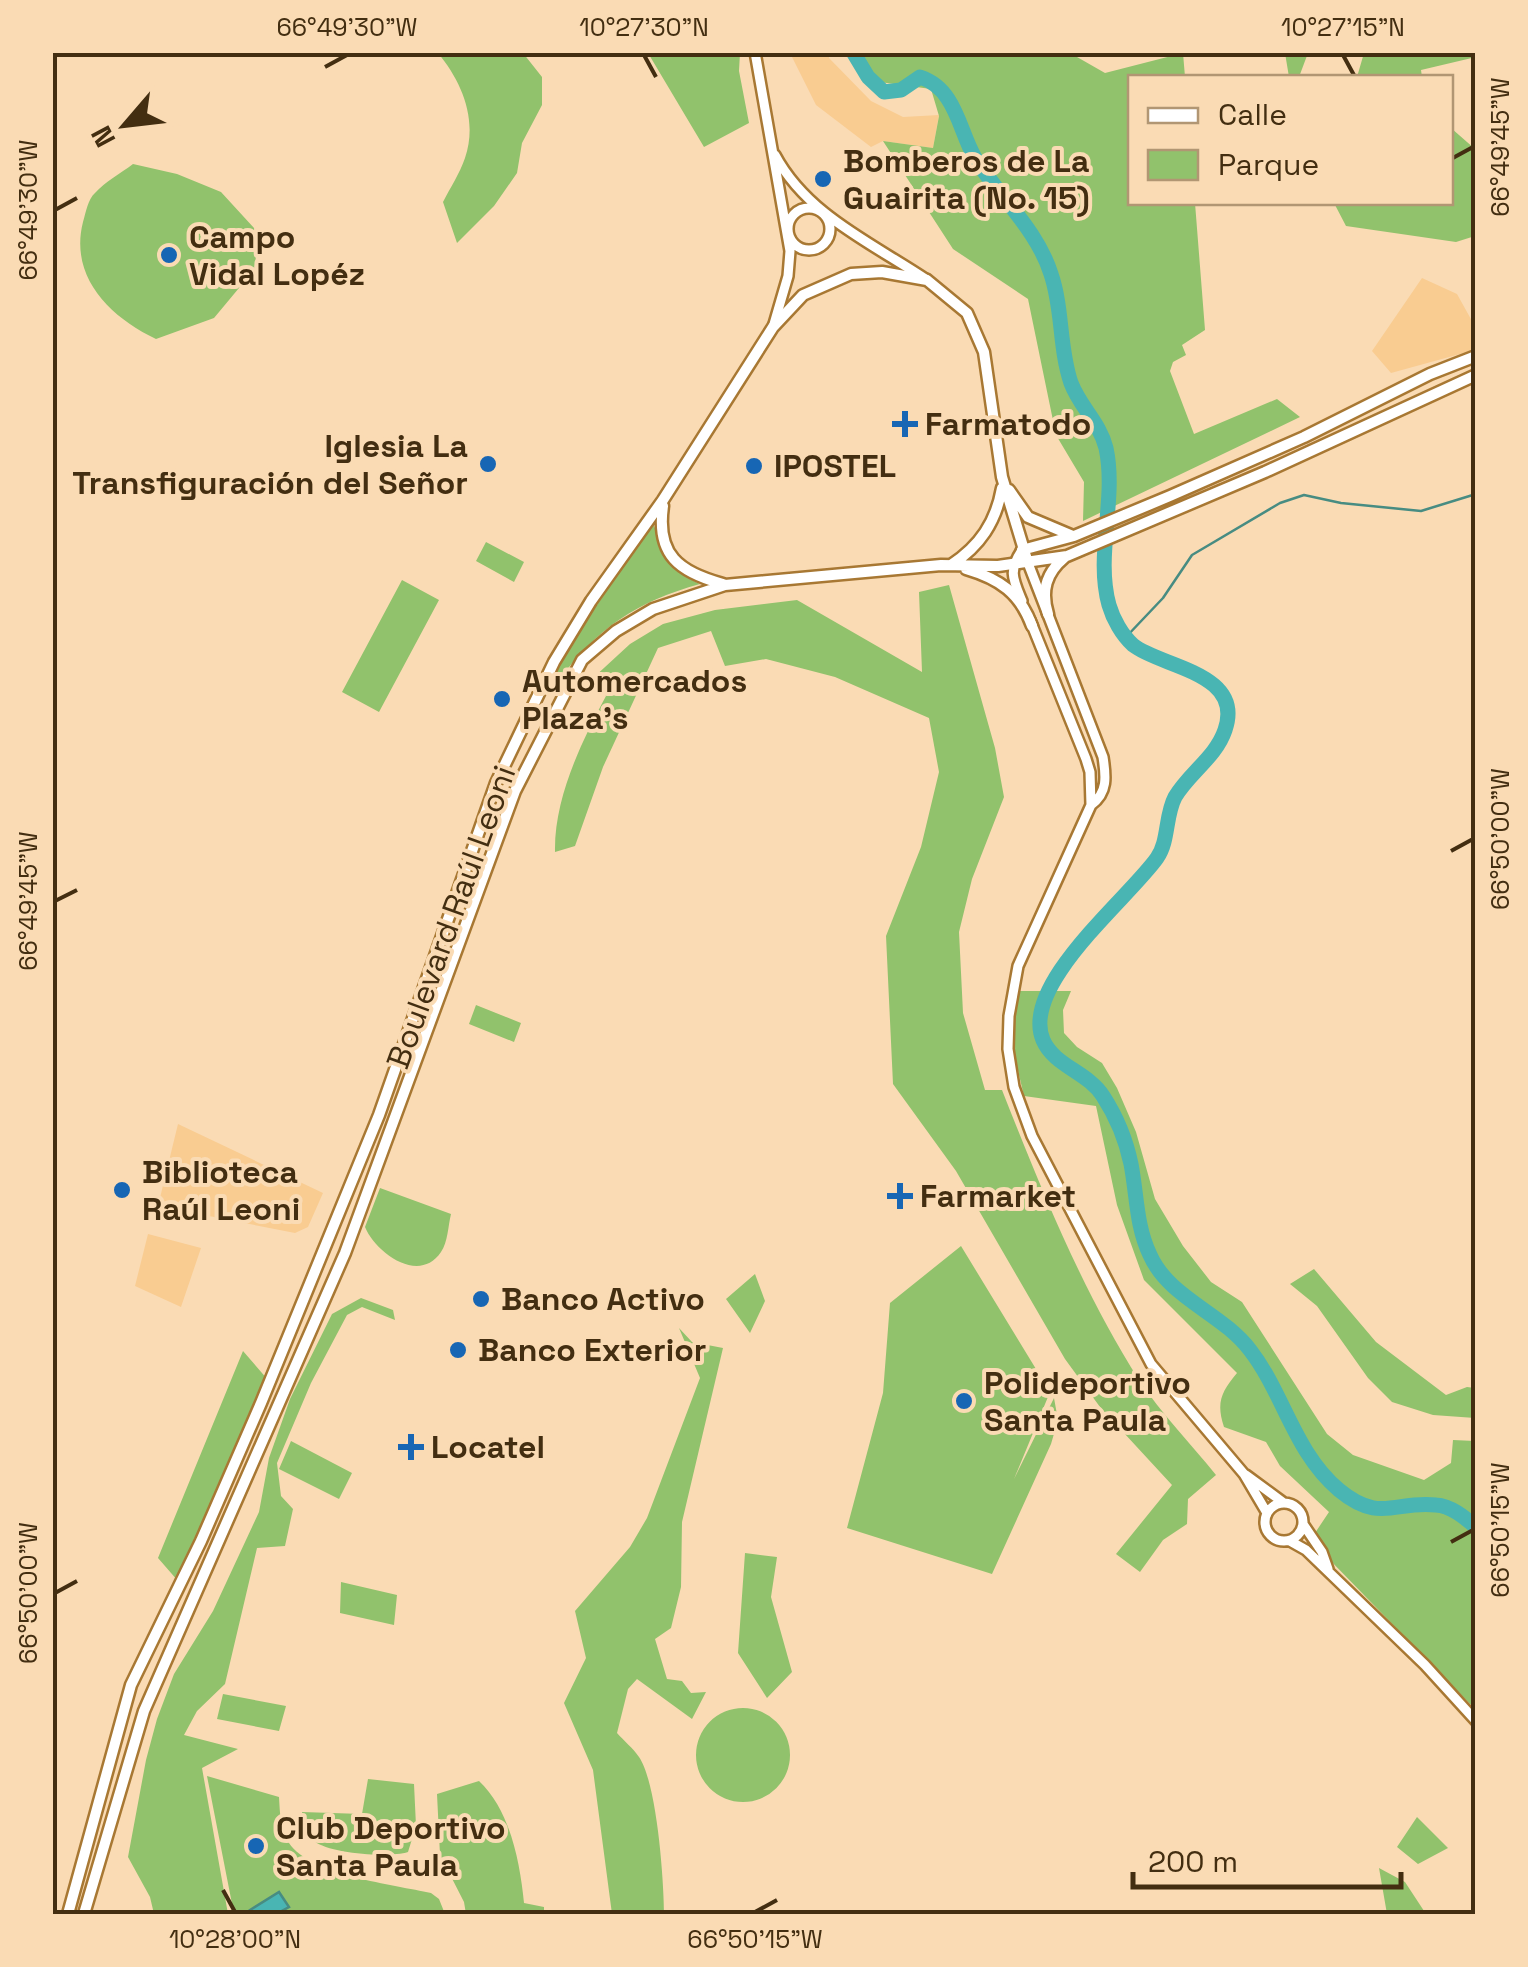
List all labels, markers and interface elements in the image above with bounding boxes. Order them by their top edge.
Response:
text: 66°49'30"W [277,11,417,43]
text: 10°27'30"N [579,11,709,43]
text: 10°27'15"N [1281,11,1405,43]
north arrow [75,75,175,175]
legend [1128,75,1453,205]
text: 66°49'45"W [1484,77,1516,217]
text: Calle [1218,95,1287,134]
text: N [83,120,123,153]
text: 66°49'30"W [12,140,44,280]
place label: Bomberos de La Guairita (No. 15) [843,141,1090,218]
text: Parque [1218,145,1319,184]
marker: Bomberos de La Guairita (No. 15) [812,168,834,190]
place label: Campo Vidal Lopéz [189,217,365,294]
marker: Campo Vidal Lopéz [158,244,180,266]
place label: Farmatodo [925,404,1091,444]
marker: Farmatodo [894,413,916,435]
place label: Iglesia La Transfiguración del Señor [72,426,468,503]
place label: IPOSTEL [774,446,896,486]
marker: Iglesia La Transfiguración del Señor [477,453,499,475]
marker: IPOSTEL [743,455,765,477]
place label: Automercados Plaza's [522,661,747,738]
marker: Automercados Plaza's [491,688,513,710]
street label: Boulevard Raúl Leoni [378,760,524,1074]
text: 66°50'00"W [1484,768,1516,910]
text: 66°49'45"W [12,831,44,971]
place label: Biblioteca Raúl Leoni [142,1152,300,1229]
place label: Farmarket [920,1176,1076,1216]
marker: Biblioteca Raúl Leoni [111,1179,133,1201]
marker: Farmarket [889,1185,911,1207]
place label: Banco Activo [501,1279,705,1319]
marker: Banco Activo [470,1288,492,1310]
place label: Banco Exterior [478,1330,707,1370]
marker: Banco Exterior [447,1339,469,1361]
place label: Polideportivo Santa Paula [984,1363,1191,1440]
marker: Polideportivo Santa Paula [953,1390,975,1412]
place label: Locatel [431,1427,545,1467]
marker: Locatel [400,1436,422,1458]
text: 66°50'15"W [1484,1462,1516,1598]
text: 66°50'00"W [12,1522,44,1664]
place label: Club Deportivo Santa Paula [276,1808,506,1885]
scale bar [1133,1827,1400,1889]
marker: Club Deportivo Santa Paula [245,1835,267,1857]
text: 200 m [1148,1842,1238,1881]
text: 10°28'00"N [169,1923,301,1955]
text: 66°50'15"W [687,1923,823,1955]

